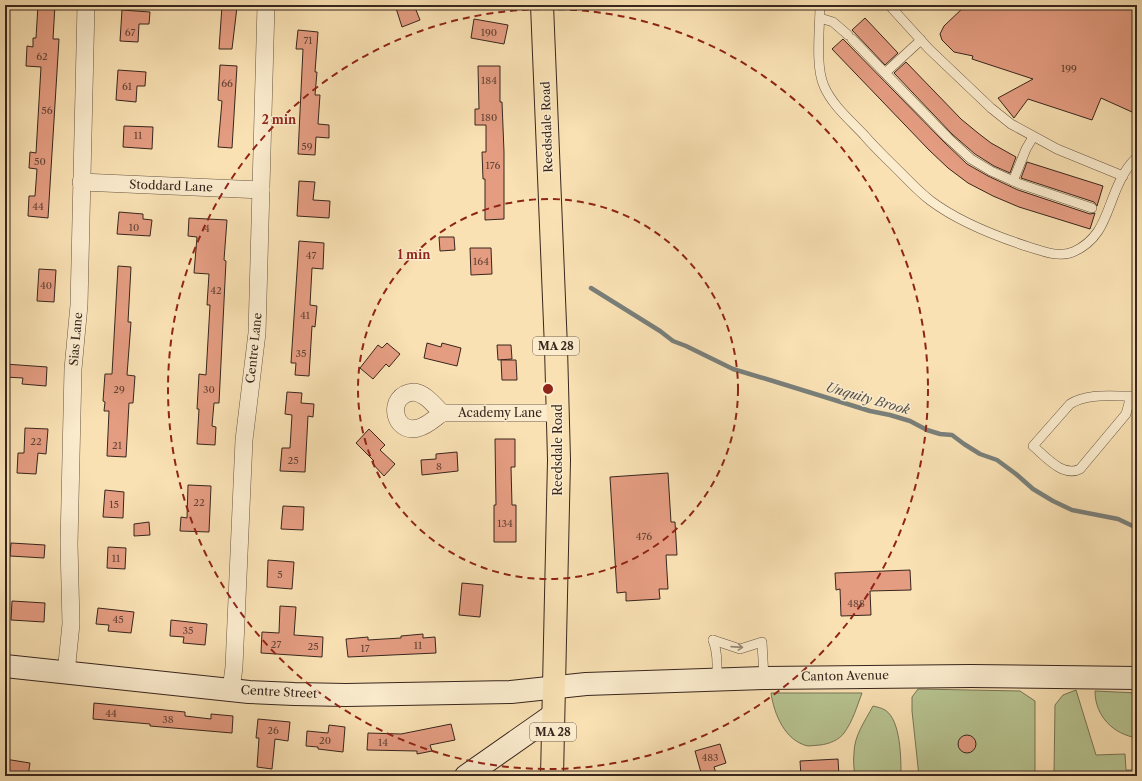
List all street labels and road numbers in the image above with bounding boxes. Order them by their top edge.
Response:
street label: Reedsdale Road [537,80,556,173]
street label: Stoddard Lane [129,177,213,194]
street label: Sias Lane [66,311,85,367]
street label: Centre Lane [242,312,265,384]
road number: MA 28 [533,337,579,355]
street label: Reedsdale Road [550,404,565,496]
street label: Academy Lane [457,405,542,420]
street label: Canton Avenue [801,667,889,684]
street label: Centre Street [240,682,318,701]
road number: MA 28 [530,723,576,741]

